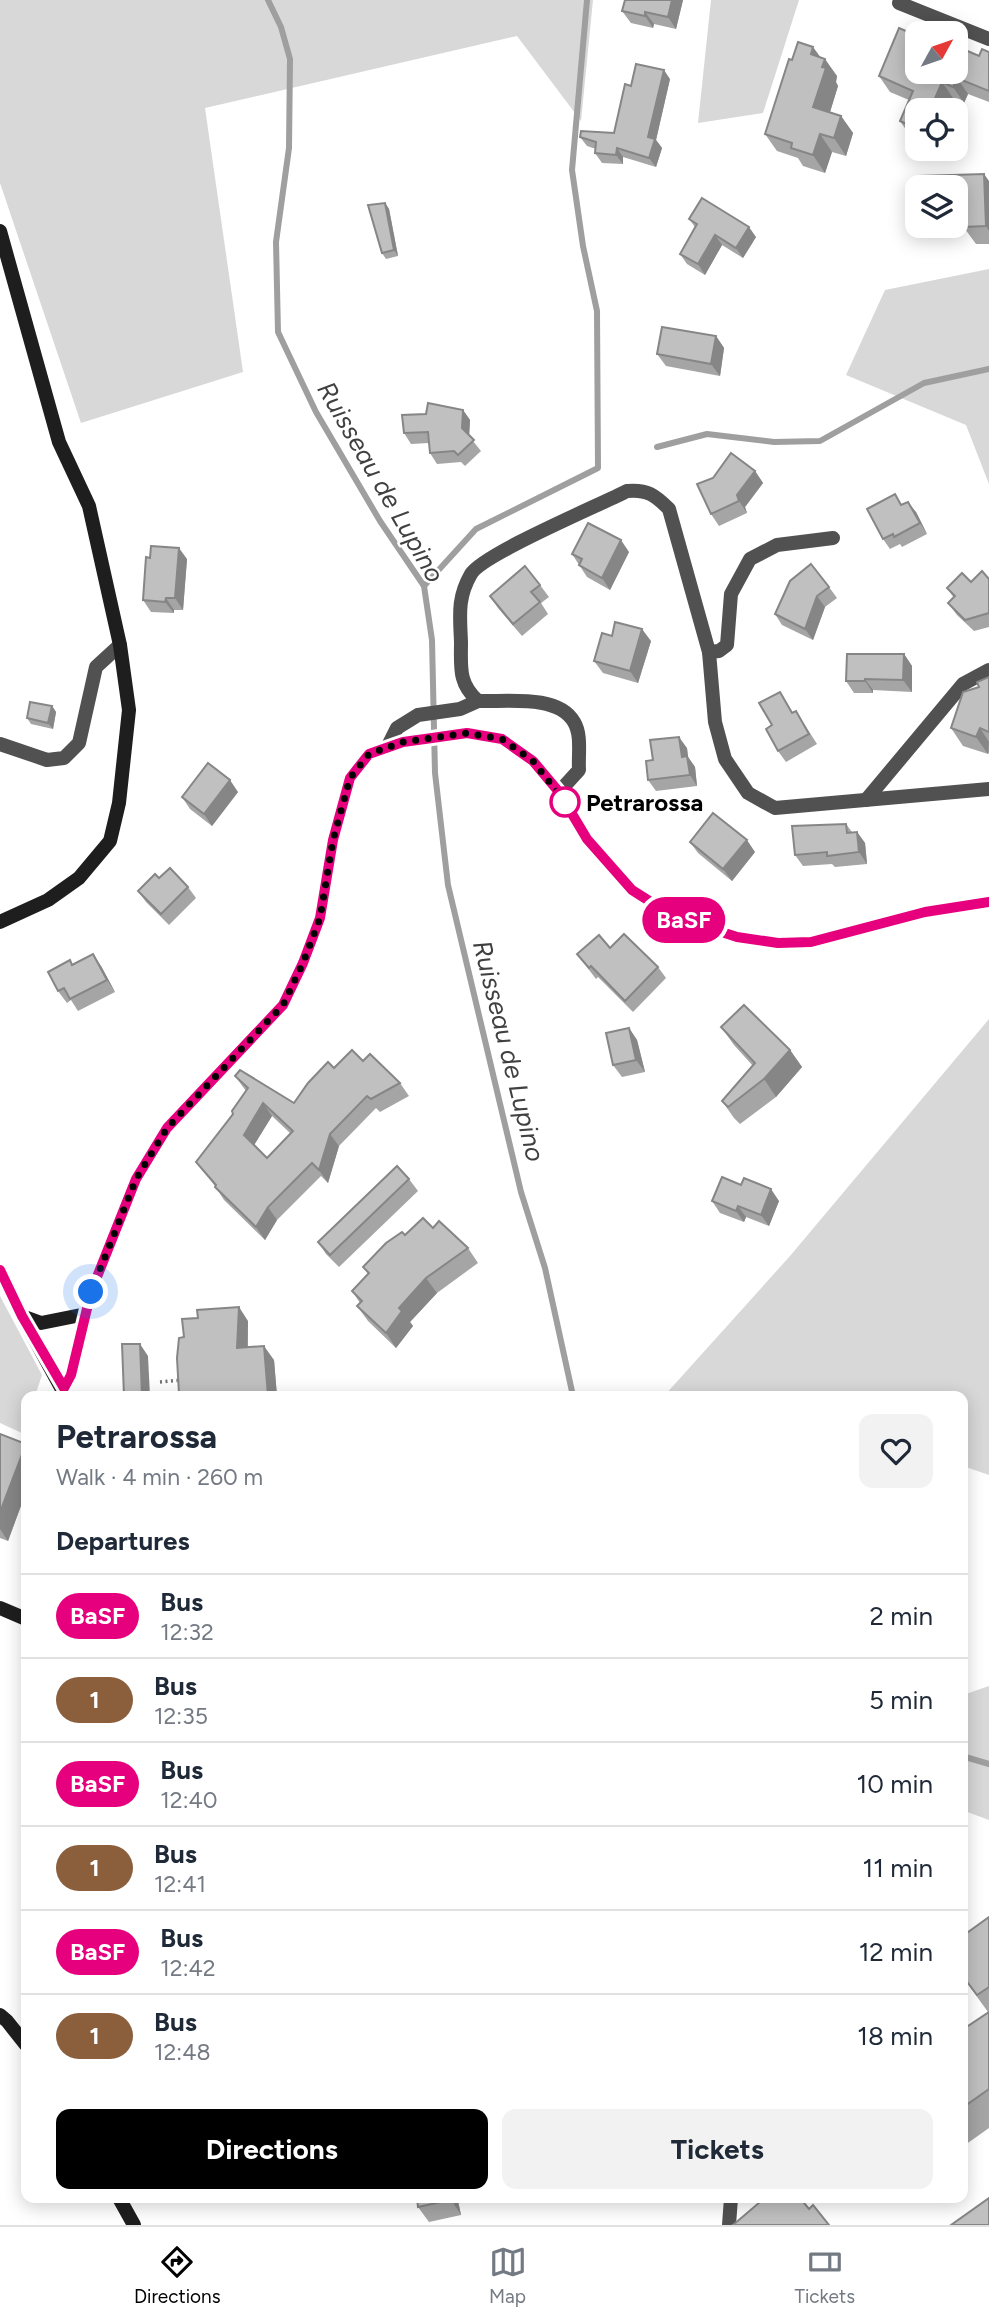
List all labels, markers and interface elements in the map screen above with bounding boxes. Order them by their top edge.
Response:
north arrow [905,21,968,84]
map controls [905,21,968,238]
button: locate [905,98,968,161]
button: layers [905,175,968,238]
water label: Ruisseau de Lupino [310,376,452,588]
marker: Petrarossa [550,787,580,817]
place label: Petrarossa [586,788,703,817]
line badge: BaSF [635,897,733,943]
text: BaSF [656,905,712,934]
water label: Ruisseau de Lupino [466,937,552,1165]
your location [73,1274,108,1309]
button: heart [859,1414,933,1488]
text: Petrarossa [56,1417,217,1456]
text: Walk · 4 min · 260 m [56,1463,263,1491]
text: Departures [56,1525,190,1557]
text: Bus [160,1586,203,1618]
text: 2 min [869,1600,933,1632]
text: BaSF [70,1601,125,1630]
text: 12:32 [160,1618,214,1646]
text: Bus [154,1670,197,1702]
text: 5 min [869,1684,933,1716]
text: 1 [89,1685,100,1714]
text: 12:35 [154,1702,208,1730]
text: Bus [160,1754,203,1786]
text: 10 min [857,1768,933,1800]
text: BaSF [70,1769,125,1798]
text: 12:40 [160,1786,218,1814]
text: Bus [154,1838,197,1870]
text: 11 min [862,1852,933,1884]
text: 1 [89,1853,100,1882]
text: 12:41 [154,1870,206,1898]
text: Bus [160,1922,203,1954]
text: 12 min [859,1936,933,1968]
text: BaSF [70,1937,125,1966]
text: 12:42 [160,1954,216,1982]
text: Bus [154,2006,197,2038]
text: 18 min [857,2020,933,2052]
text: 1 [89,2021,100,2050]
text: 12:48 [154,2038,211,2066]
button: Directions [56,2109,488,2189]
button: Tickets [502,2109,933,2189]
tab: Directions [134,2243,221,2308]
tab: Map [489,2243,527,2308]
tab: Tickets [794,2243,855,2308]

